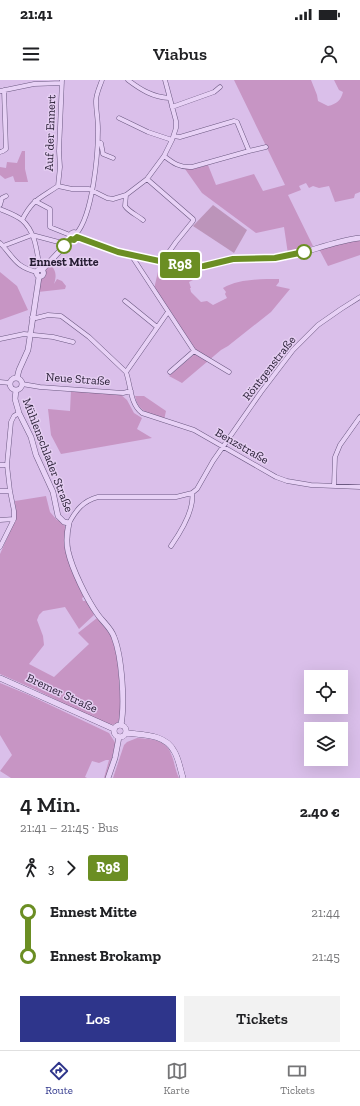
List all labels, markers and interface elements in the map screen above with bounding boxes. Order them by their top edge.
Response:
text: 21:41 [20,5,52,23]
icon: menu [20,43,42,65]
text: Viabus [153,43,207,65]
icon: person [318,43,340,65]
street label: Auf der Ennert [42,94,58,172]
marker: Ennest Mitte [56,238,72,254]
unlabelled marker [296,244,312,260]
line badge: R98 [157,252,203,278]
place label: Ennest Mitte [29,255,99,269]
text: R98 [168,256,192,273]
street label: Röntgenstraße [240,333,299,403]
street label: Neue Straße [45,370,111,388]
street label: Mühlenschlader Straße [20,396,76,514]
street label: Benzstraße [213,425,272,467]
street label: Bremer Straße [24,670,100,716]
map controls [304,670,348,766]
button: locate [304,670,348,714]
button: layers [304,722,348,766]
text: 4 Min. [20,791,80,818]
text: 2.40 € [300,803,340,821]
text: 21:41 – 21:45 · Bus [20,820,119,835]
icon: walk [20,857,42,879]
icon: forward [60,857,82,879]
text: R98 [96,859,120,876]
text: 3 [48,861,54,876]
text: Ennest Mitte [50,903,137,921]
text: 21:44 [311,905,340,920]
text: Ennest Brokamp [50,947,161,965]
text: 21:45 [312,949,340,964]
button: Los [20,996,176,1042]
button: Tickets [184,996,340,1042]
tab: Route [45,1060,73,1097]
tab: Karte [163,1060,190,1097]
tab: Tickets [280,1060,315,1097]

